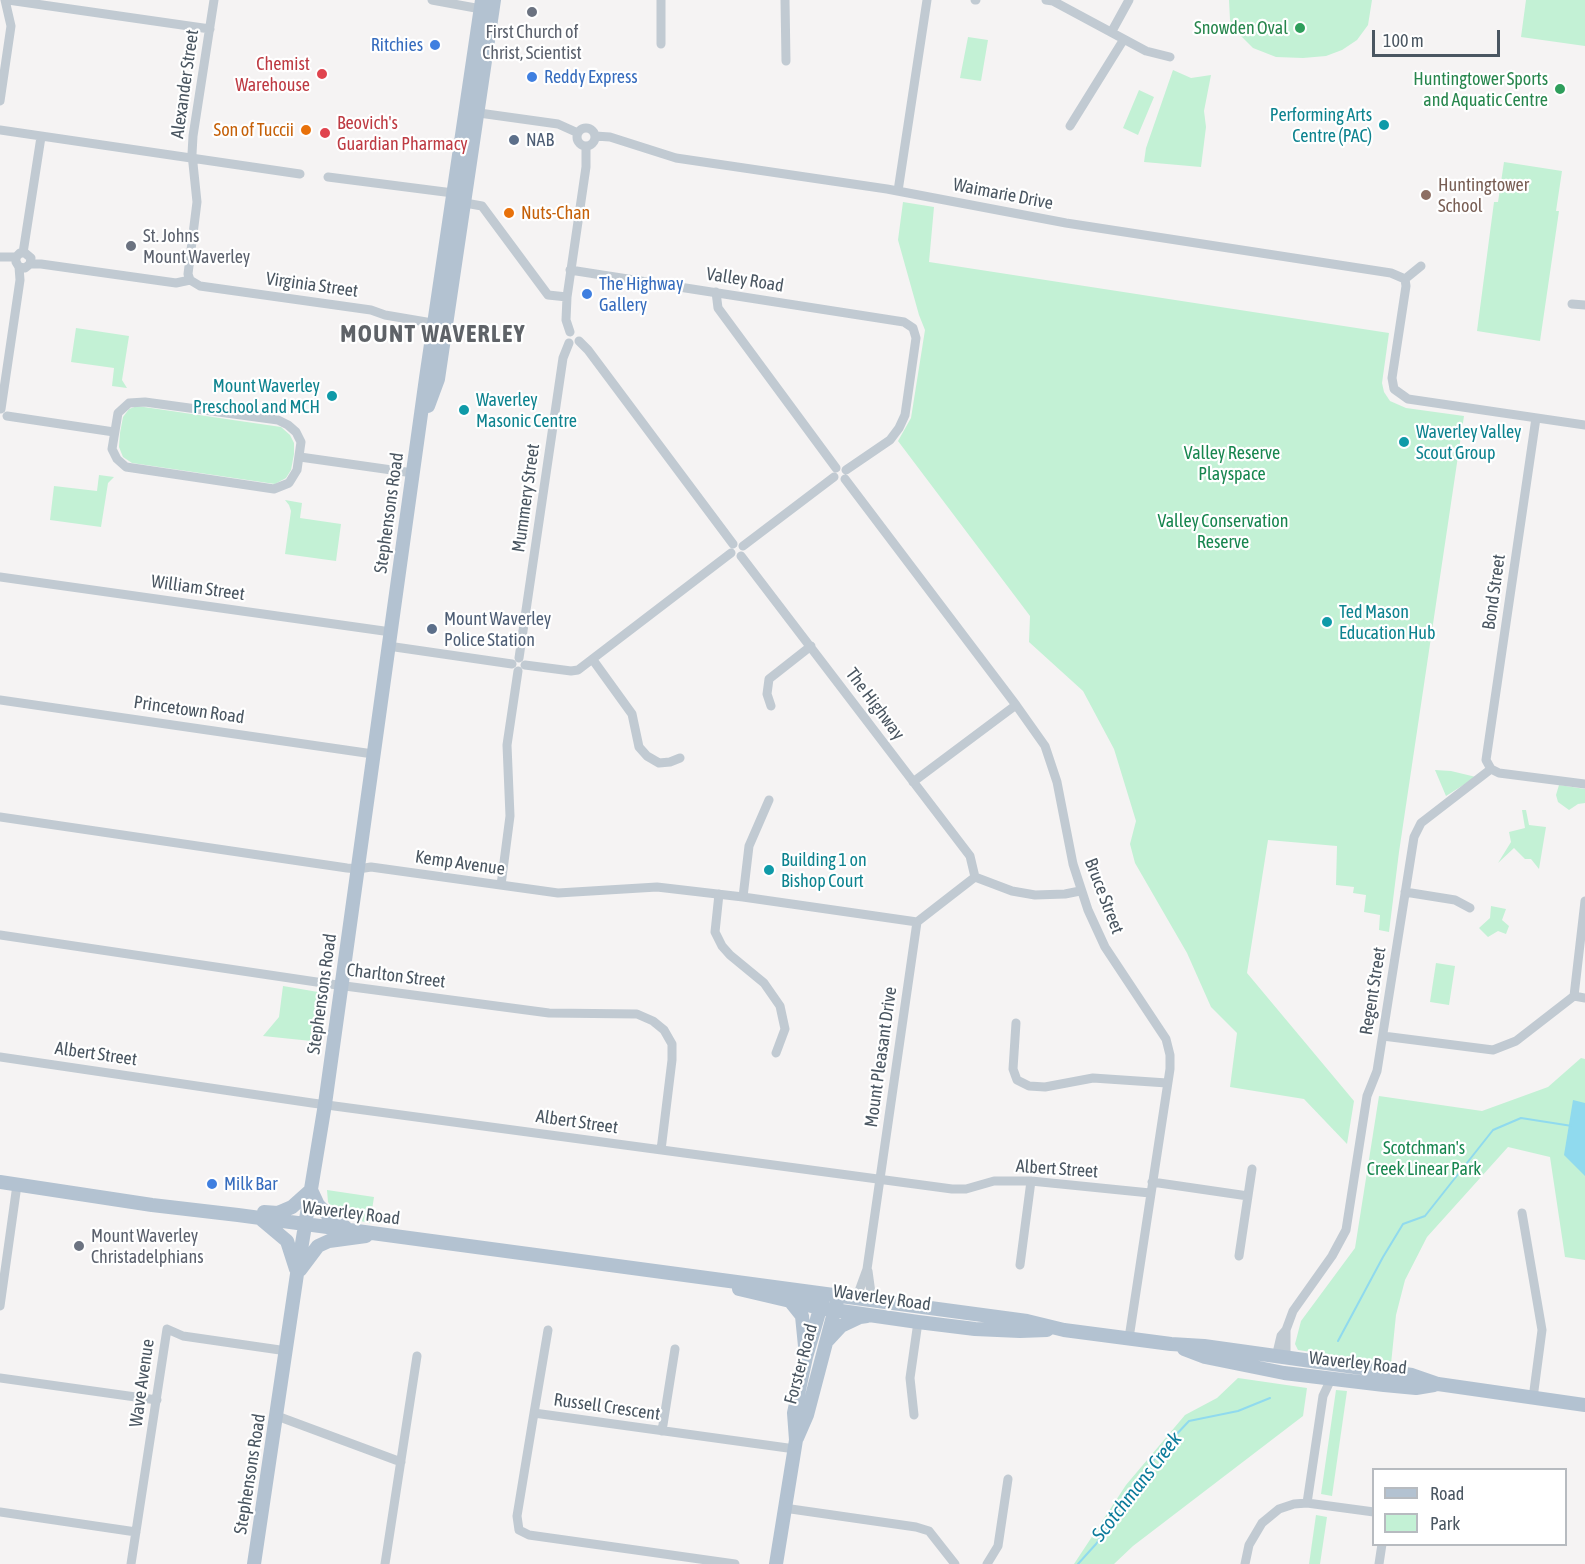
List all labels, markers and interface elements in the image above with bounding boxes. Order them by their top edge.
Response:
marker: First Church of Christ, Scientist [525,5,539,19]
place label: Snowden Oval [1194,17,1288,39]
scale bar [1375,18,1502,56]
place label: First Church of Christ, Scientist [482,21,582,63]
marker: Snowden Oval [1293,21,1307,35]
street label: Alexander Street [167,28,203,140]
text: 100 m [1383,30,1424,51]
place label: Ritchies [371,34,423,56]
marker: Ritchies [428,38,442,52]
place label: Chemist Warehouse [235,53,310,96]
place label: Reddy Express [544,66,638,88]
marker: Chemist Warehouse [315,67,329,81]
place label: Huntingtower Sports and Aquatic Centre [1413,68,1548,110]
marker: Reddy Express [525,70,539,84]
marker: Huntingtower Sports and Aquatic Centre [1553,82,1567,96]
place label: Performing Arts Centre (PAC) [1270,104,1372,146]
place label: Beovich's Guardian Pharmacy [337,112,468,154]
marker: Performing Arts Centre (PAC) [1377,118,1391,132]
place label: Son of Tuccii [214,119,294,141]
marker: Son of Tuccii [299,123,313,137]
marker: Beovich's Guardian Pharmacy [318,126,332,140]
place label: NAB [526,129,554,151]
marker: NAB [507,133,521,147]
street label: Waimarie Drive [951,174,1055,214]
place label: Huntingtower School [1438,174,1529,216]
marker: Huntingtower School [1419,188,1433,202]
place label: Nuts-Chan [521,202,590,224]
marker: Nuts-Chan [502,206,516,220]
place label: St. Johns Mount Waverley [143,225,250,268]
marker: St. Johns Mount Waverley [124,239,138,253]
street label: Valley Road [705,263,785,297]
street label: Virginia Street [265,268,359,302]
place label: The Highway Gallery [599,273,683,316]
marker: The Highway Gallery [580,287,594,301]
district label: MOUNT WAVERLEY [340,320,526,348]
place label: Mount Waverley Preschool and MCH [193,375,320,418]
marker: Mount Waverley Preschool and MCH [325,389,339,403]
place label: Waverley Masonic Centre [476,389,577,432]
marker: Waverley Masonic Centre [457,403,471,417]
place label: Waverley Valley Scout Group [1416,421,1521,464]
marker: Waverley Valley Scout Group [1397,435,1411,449]
street label: Mummery Street [508,442,544,554]
park label: Valley Reserve Playspace [1184,442,1280,484]
street label: Stephensons Road [370,451,408,575]
park label: Valley Conservation Reserve [1157,510,1289,552]
street label: Bond Street [1478,553,1510,631]
street label: William Street [150,571,246,605]
place label: Ted Mason Education Hub [1339,601,1436,644]
place label: Mount Waverley Police Station [444,608,551,650]
marker: Ted Mason Education Hub [1320,615,1334,629]
marker: Mount Waverley Police Station [425,622,439,636]
street label: The Highway [841,664,909,744]
street label: Princetown Road [132,692,246,728]
street label: Kemp Avenue [414,846,506,880]
place label: Building 1 on Bishop Court [781,849,867,892]
street label: Bruce Street [1080,855,1128,937]
marker: Building 1 on Bishop Court [762,863,776,877]
street label: Stephensons Road [303,932,341,1056]
street label: Regent Street [1355,946,1391,1036]
street label: Charlton Street [345,959,447,993]
street label: Mount Pleasant Drive [860,985,902,1129]
street label: Albert Street [54,1038,138,1070]
street label: Albert Street [535,1106,619,1138]
park label: Scotchman's Creek Linear Park [1367,1137,1481,1180]
street label: Albert Street [1015,1155,1099,1183]
place label: Milk Bar [224,1173,278,1195]
marker: Milk Bar [205,1177,219,1191]
street label: Waverley Road [301,1196,401,1230]
place label: Mount Waverley Christadelphians [91,1225,204,1268]
marker: Mount Waverley Christadelphians [72,1239,86,1253]
street label: Waverley Road [832,1280,932,1316]
street label: Forster Road [780,1321,822,1407]
street label: Wave Avenue [125,1338,159,1428]
street label: Waverley Road [1308,1347,1408,1379]
street label: Russell Crescent [552,1389,662,1425]
street label: Stephensons Road [230,1412,270,1536]
water label: Scotchmans Creek [1087,1428,1187,1546]
legend [1372,1468,1567,1546]
text: Road [1430,1483,1464,1504]
text: Park [1430,1513,1460,1534]

